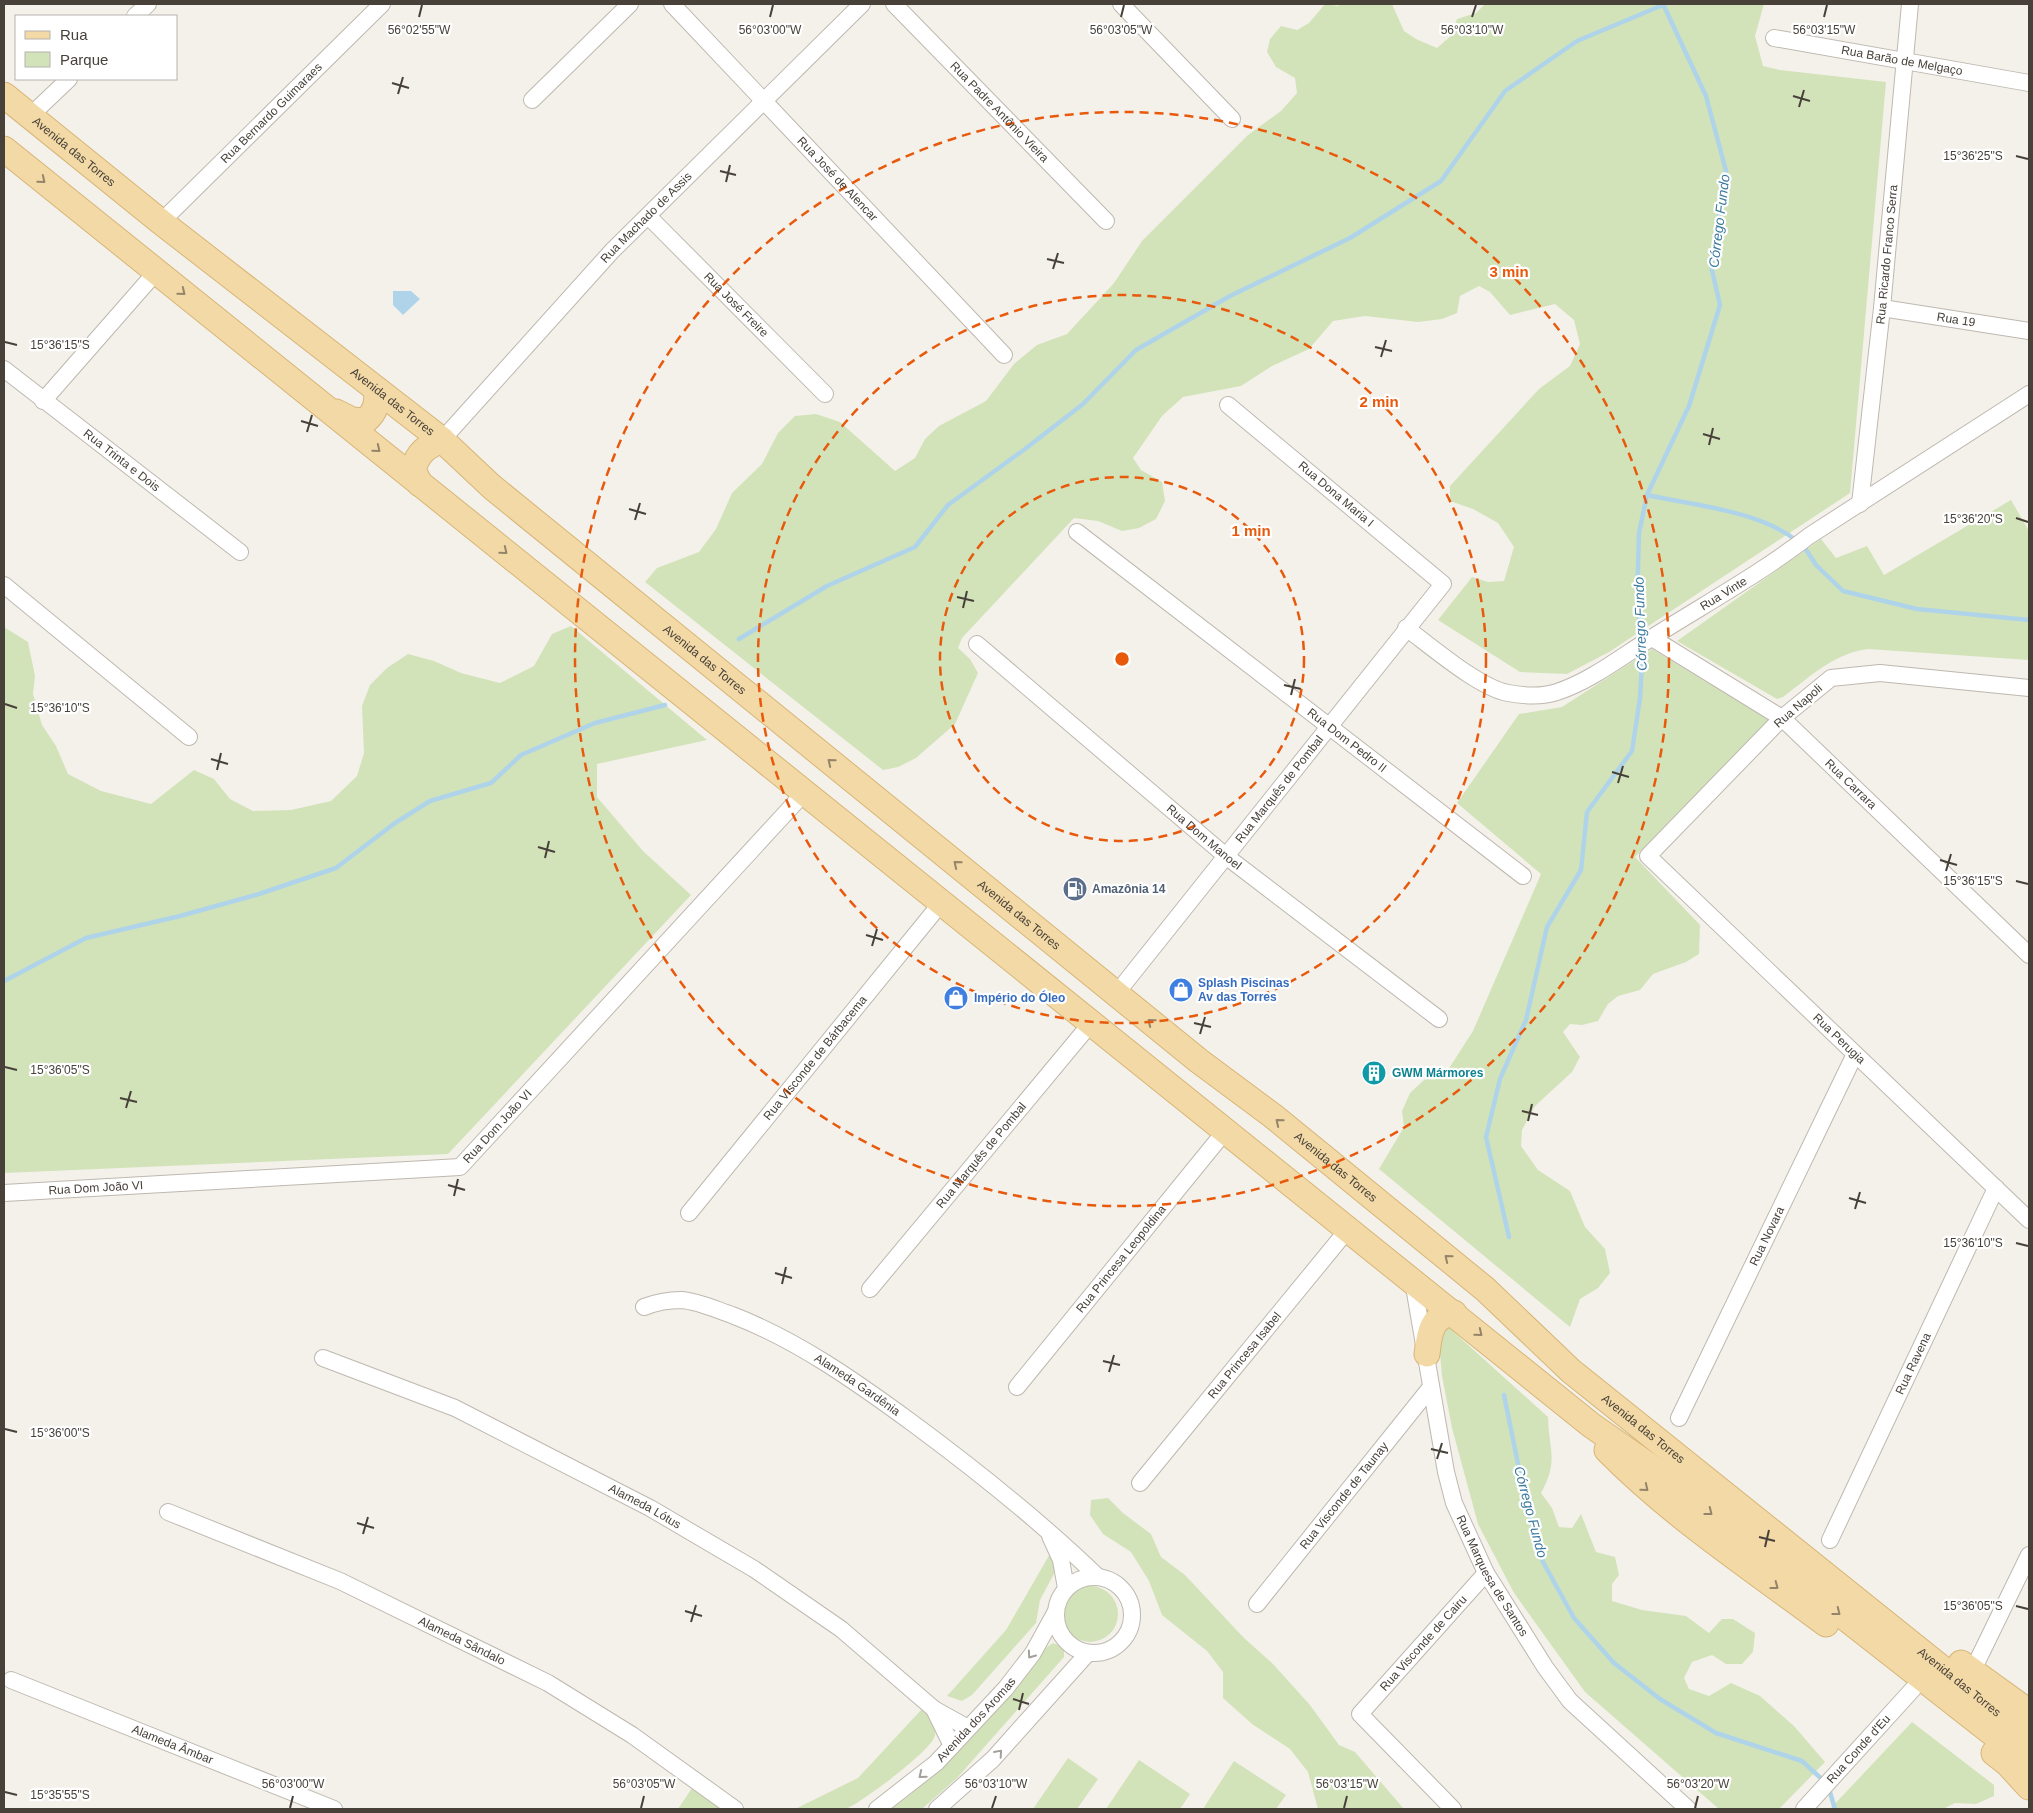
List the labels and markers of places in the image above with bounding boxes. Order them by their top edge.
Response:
centre of rings [1113,650,1131,668]
fuel station icon: Amazônia 14 [1062,876,1088,902]
place label: Amazônia 14 [1092,882,1166,896]
place label: Splash Piscinas Av das Torres [1198,976,1290,1004]
shop icon: Splash Piscinas Av das Torres [1168,977,1194,1003]
shop icon: Império do Óleo [943,985,969,1011]
place label: Império do Óleo [974,990,1065,1005]
building icon: GWM Mármores [1361,1060,1387,1086]
place label: GWM Mármores [1392,1066,1484,1080]

